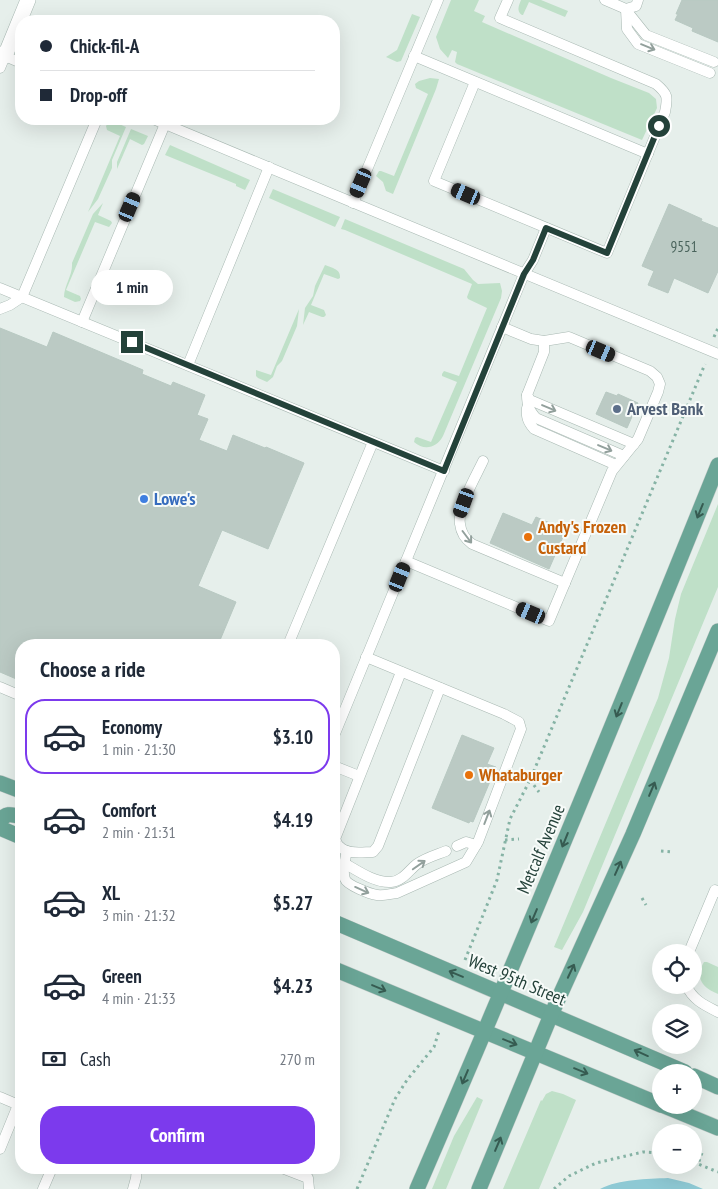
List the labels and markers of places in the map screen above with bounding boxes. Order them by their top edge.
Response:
place label: Arvest Bank [626,397,704,420]
marker: Arvest Bank [611,403,623,415]
place label: Lowe's [154,487,196,510]
marker: Lowe's [138,493,150,505]
place label: Andy's Frozen Custard [537,515,626,559]
marker: Andy's Frozen Custard [522,531,534,543]
place label: Whataburger [478,763,563,786]
marker: Whataburger [463,769,475,781]

